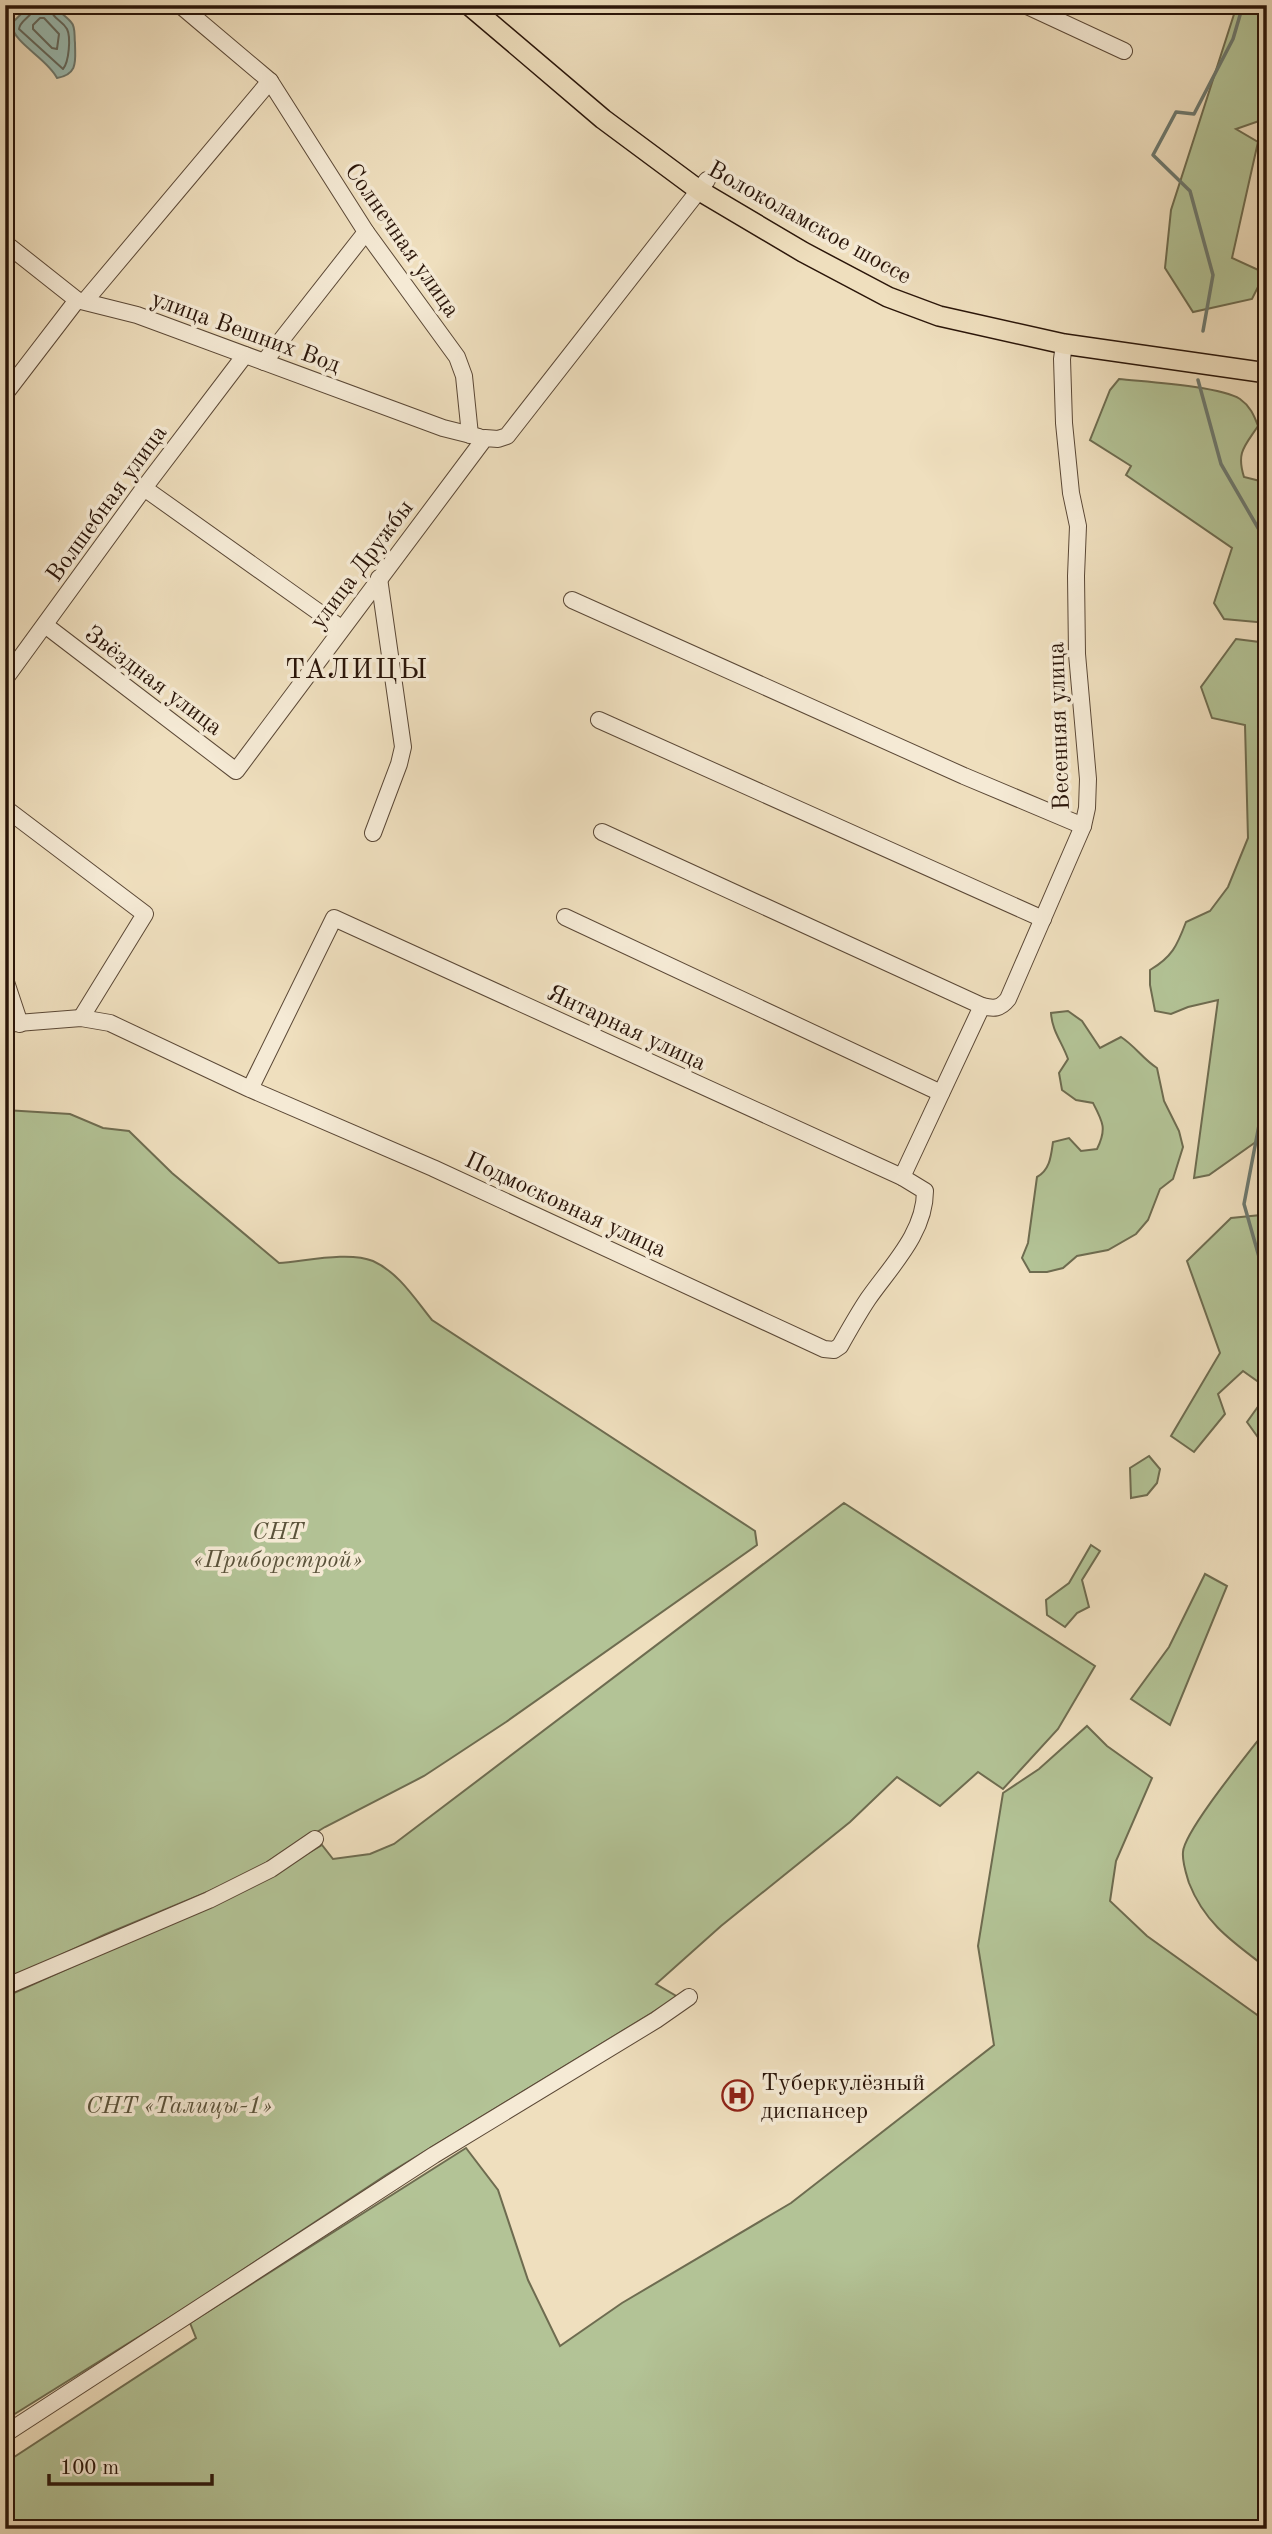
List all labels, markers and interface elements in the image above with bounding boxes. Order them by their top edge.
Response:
street label: Волоколамское шоссе [703,158,915,290]
street label: Солнечная улица [339,160,463,323]
street label: улица Вешних Вод [148,288,343,378]
street label: Волшебная улица [43,421,172,587]
street label: улица Дружбы [306,496,419,634]
street label: Звёздная улица [80,622,226,741]
street label: Весенняя улица [1045,641,1075,811]
district label: ТАЛИЦЫ [285,657,429,685]
street label: Янтарная улица [543,982,709,1076]
street label: Подмосковная улица [461,1149,670,1263]
park label: СНТ «Приборстрой» [193,1521,363,1573]
place label: Туберкулёзный диспансер [761,2072,925,2124]
hospital icon: Туберкулёзный диспансер [721,2079,755,2113]
park label: СНТ «Талицы-1» [86,2095,272,2119]
scale bar [49,2443,212,2487]
text: 100 m [60,2458,119,2479]

